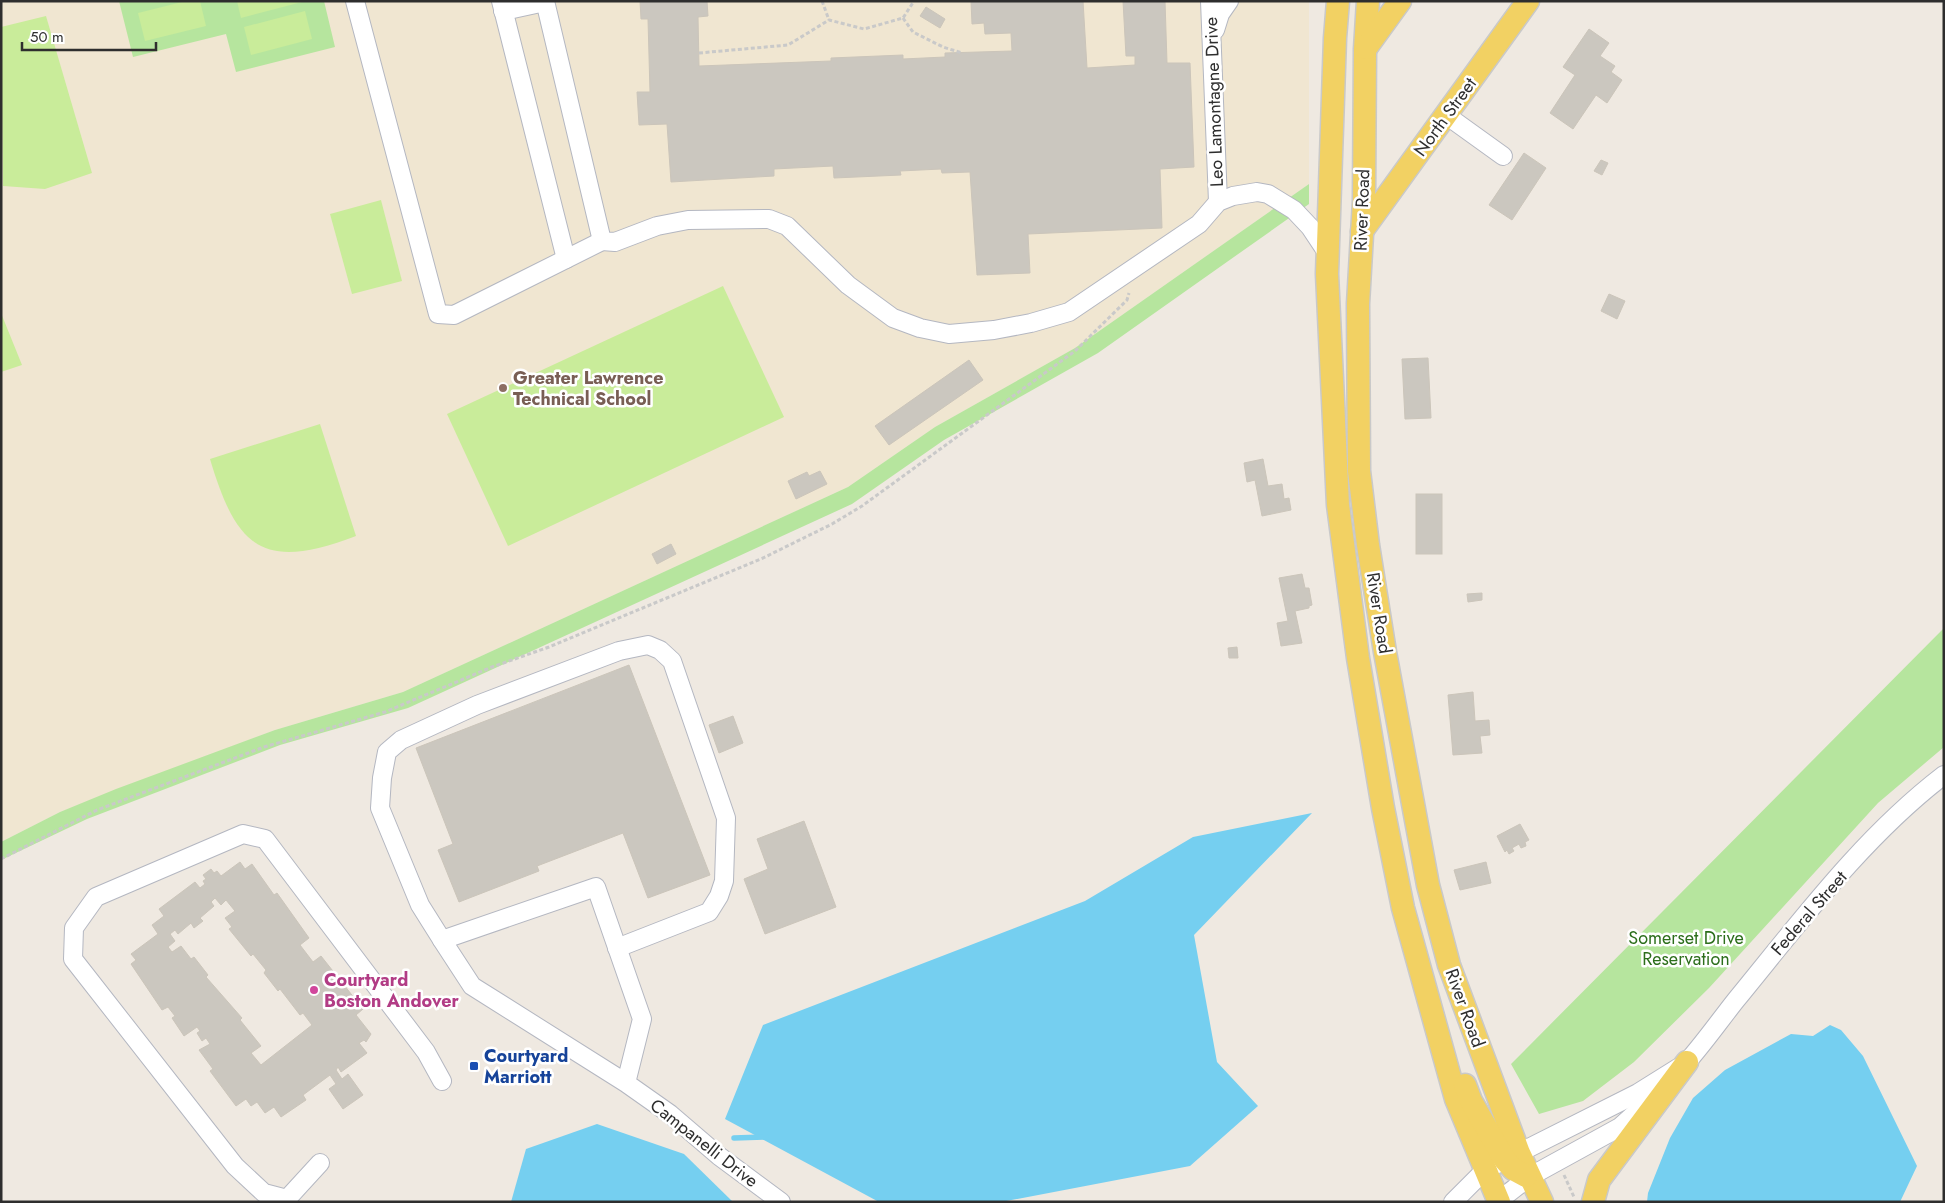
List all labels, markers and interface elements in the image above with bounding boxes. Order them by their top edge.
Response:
street label: Leo Lamontagne Drive [1198,17,1230,187]
scale bar [22,20,156,52]
text: 50 m [30,26,64,48]
street label: North Street [1407,72,1483,162]
street label: River Road [1348,169,1376,251]
place label: Greater Lawrence Technical School [513,365,663,412]
marker: Greater Lawrence Technical School [497,382,509,394]
street label: River Road [1360,570,1398,656]
street label: Federal Street [1765,864,1854,961]
park label: Somerset Drive Reservation [1628,925,1744,972]
street label: River Road [1439,965,1491,1051]
place label: Courtyard Boston Andover [324,967,459,1014]
marker: Courtyard Boston Andover [308,984,320,996]
place label: Courtyard Marriott [484,1043,568,1090]
marker: Courtyard Marriott [468,1060,480,1072]
street label: Campanelli Drive [644,1092,764,1194]

